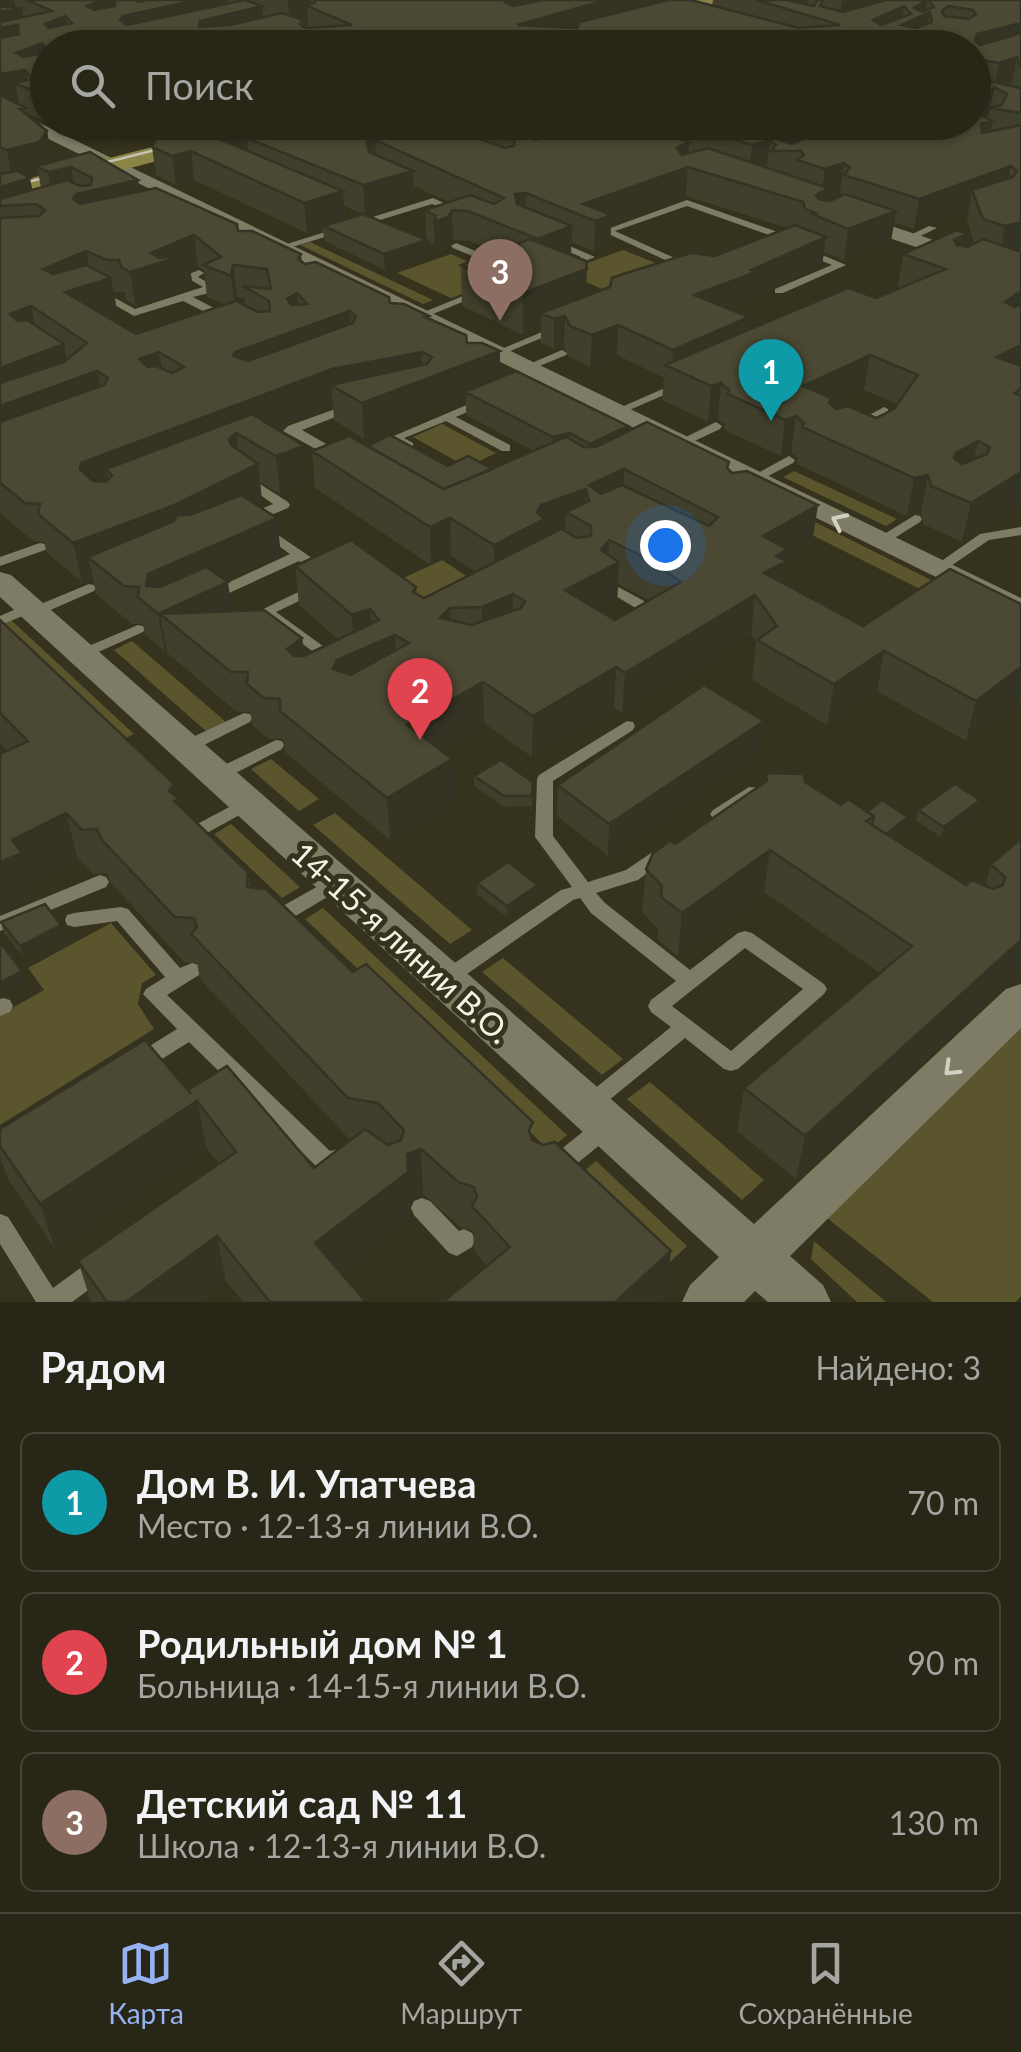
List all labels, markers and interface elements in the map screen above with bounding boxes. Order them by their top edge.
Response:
search box [30,30,991,140]
icon: search [65,58,120,113]
text: Поиск [145,62,254,108]
pin: 3 [468,238,532,321]
pin: 1 [738,338,804,421]
one-way arrow [831,513,849,533]
your location [640,520,691,571]
pin: 2 [388,658,452,740]
street label: 14-15-я линии В.О. [284,833,520,1051]
one-way arrow [944,1057,962,1075]
text: Рядом [40,1342,167,1392]
text: Найдено: 3 [815,1348,981,1387]
text: Дом В. И. Упатчева [137,1460,476,1506]
text: 1 [65,1483,84,1522]
text: 70 m [907,1483,979,1522]
text: Место · 12-13-я линии В.О. [137,1506,539,1545]
text: Родильный дом № 1 [137,1620,508,1666]
text: 2 [65,1643,84,1682]
text: 90 m [907,1643,979,1682]
text: Больница · 14-15-я линии В.О. [137,1666,587,1705]
text: Детский сад № 11 [137,1780,467,1826]
text: 3 [65,1803,84,1842]
text: 130 m [889,1803,979,1842]
text: Школа · 12-13-я линии В.О. [137,1826,546,1865]
tab: Карта [108,1936,184,2030]
tab: Маршрут [400,1936,522,2030]
tab: Сохранённые [739,1936,913,2030]

